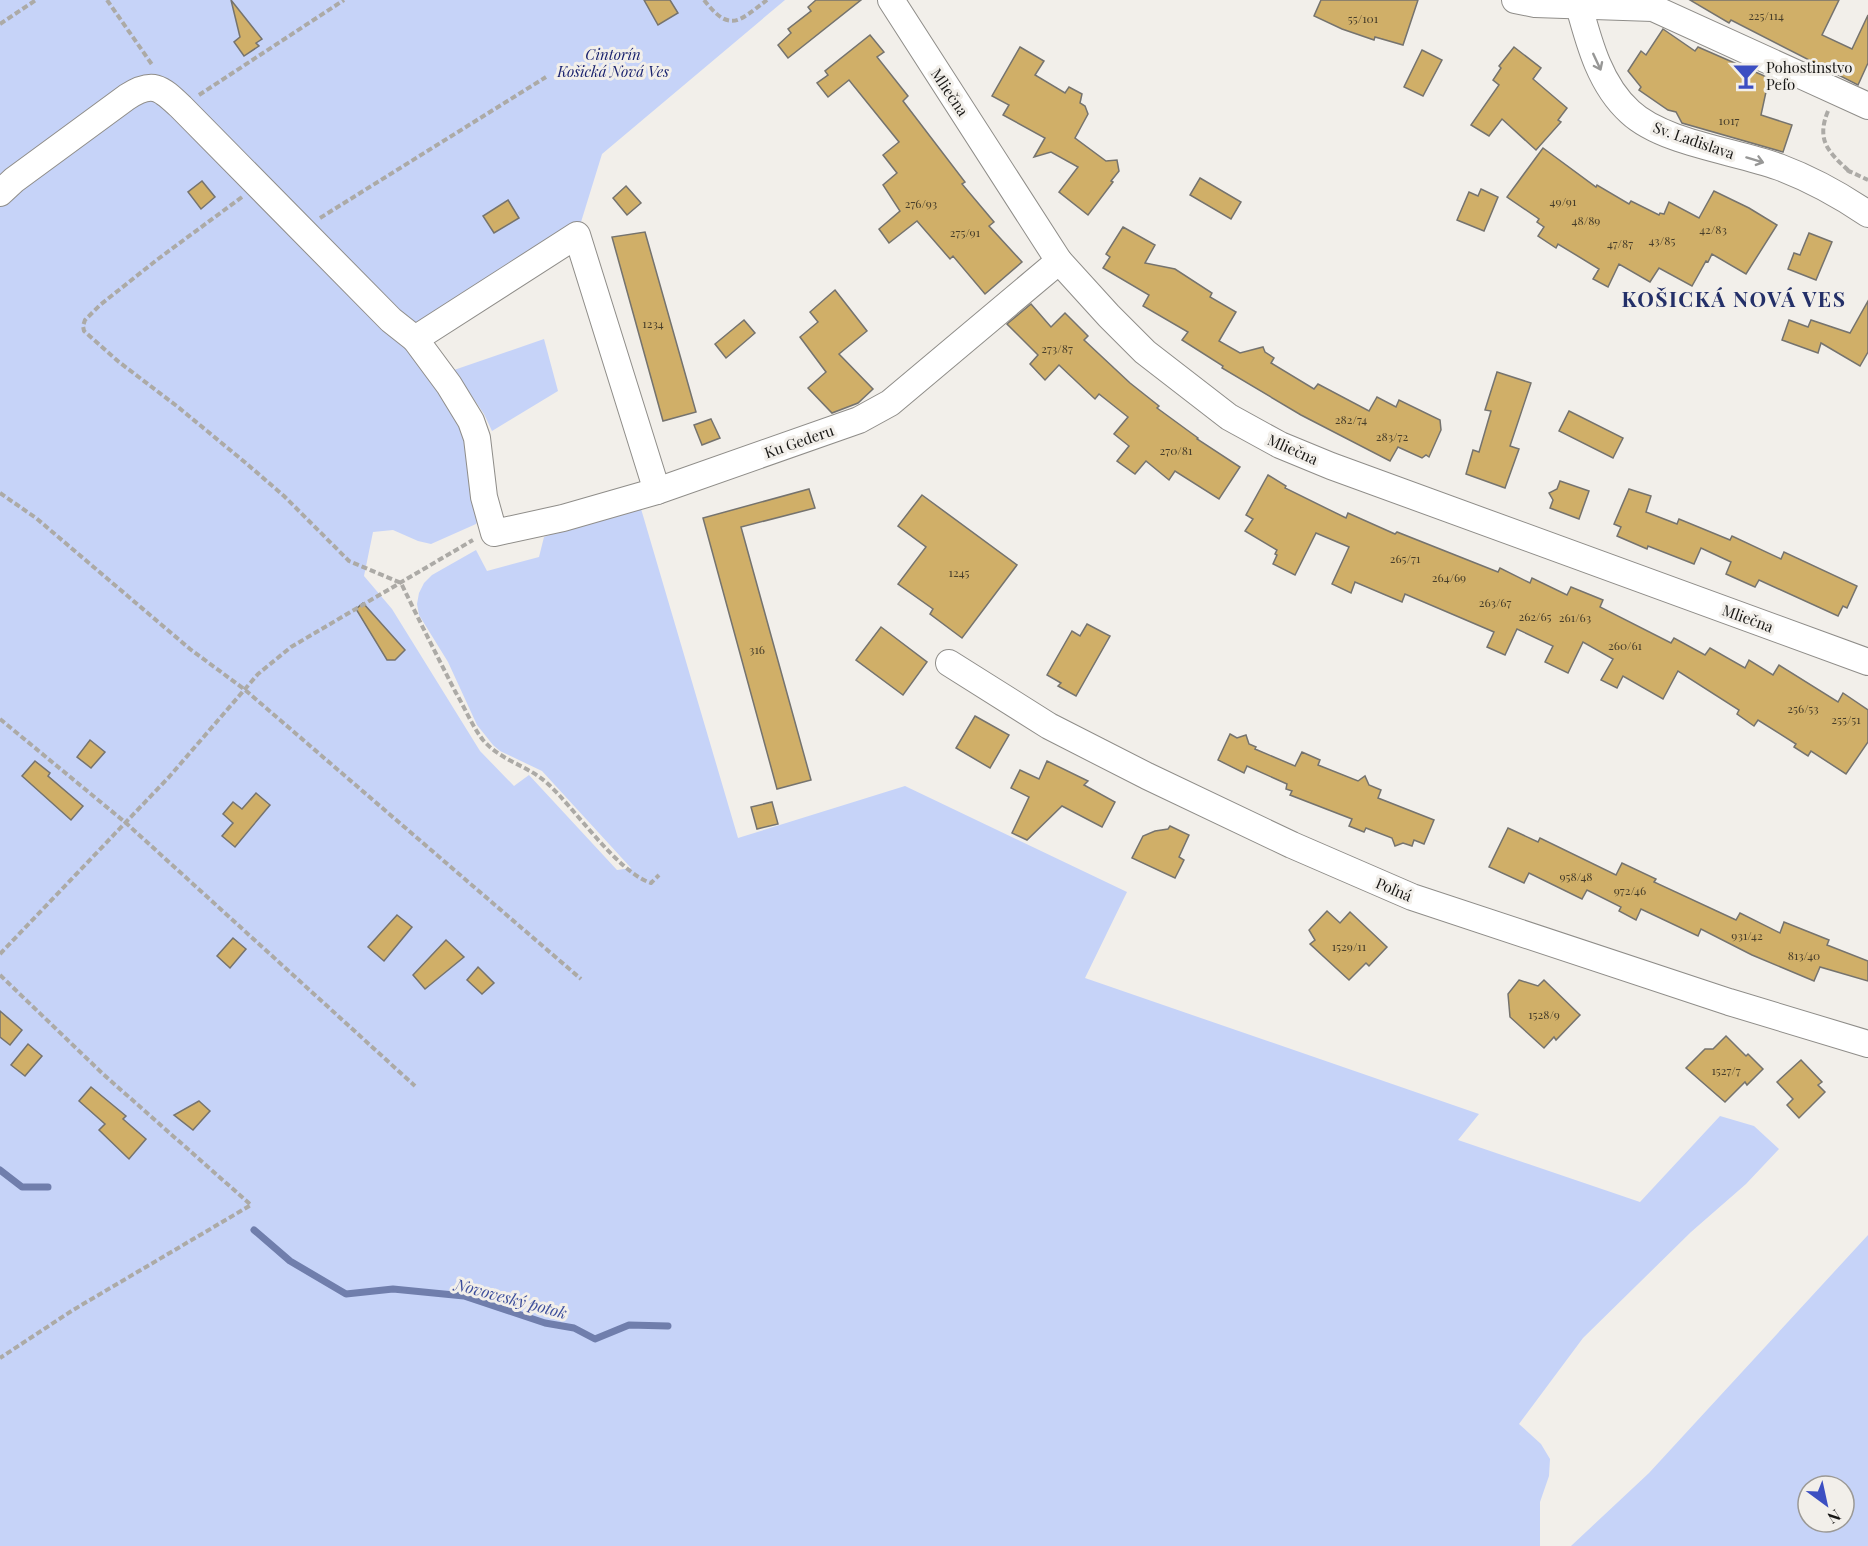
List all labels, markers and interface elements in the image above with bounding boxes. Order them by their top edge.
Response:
house number: 225/114 [1748,7,1784,23]
house number: 55/101 [1348,10,1379,26]
park label: Cintorín Košická Nová Ves [556,44,669,81]
one-way arrow [1592,52,1603,70]
place label: Pohostinstvo Pefo [1766,57,1853,94]
bar icon: Pohostinstvo Pefo [1731,61,1761,91]
street label: Mliečna [927,64,973,120]
house number: 1017 [1719,112,1740,128]
street label: Sv. Ladislava [1651,117,1738,163]
one-way arrow [1745,155,1764,166]
house number: 49/91 [1550,193,1577,209]
house number: 276/93 [905,195,937,211]
house number: 48/89 [1572,212,1600,228]
house number: 42/83 [1699,221,1727,237]
house number: 275/91 [950,224,981,240]
house number: 43/85 [1649,232,1675,248]
house number: 47/87 [1607,235,1633,251]
district label: KOŠICKÁ NOVÁ VES [1622,284,1846,312]
house number: 1234 [642,315,664,331]
house number: 273/87 [1041,340,1073,356]
house number: 282/74 [1335,411,1367,427]
street label: Ku Gederu [762,420,837,462]
house number: 283/72 [1376,428,1408,444]
street label: Mliečna [1265,429,1322,469]
house number: 270/81 [1160,442,1193,458]
house number: 265/71 [1390,550,1421,566]
house number: 1245 [948,564,970,580]
house number: 264/69 [1432,569,1466,585]
house number: 263/67 [1479,594,1511,610]
street label: Mliečna [1720,600,1777,637]
house number: 262/65 [1518,608,1552,624]
house number: 261/63 [1559,609,1591,625]
house number: 260/61 [1608,637,1643,653]
house number: 316 [749,641,765,657]
house number: 256/53 [1787,700,1819,716]
house number: 255/51 [1831,711,1861,727]
house number: 958/48 [1559,868,1593,884]
street label: Poľná [1373,872,1416,906]
house number: 972/46 [1614,882,1646,898]
house number: 931/42 [1731,927,1763,943]
house number: 1529/11 [1332,938,1367,954]
house number: 813/40 [1788,947,1820,963]
house number: 1528/9 [1528,1006,1560,1022]
house number: 1527/7 [1711,1062,1741,1078]
water label: Novoveský potok [451,1272,569,1323]
north arrow [1796,1474,1856,1534]
text: N [1824,1505,1845,1529]

